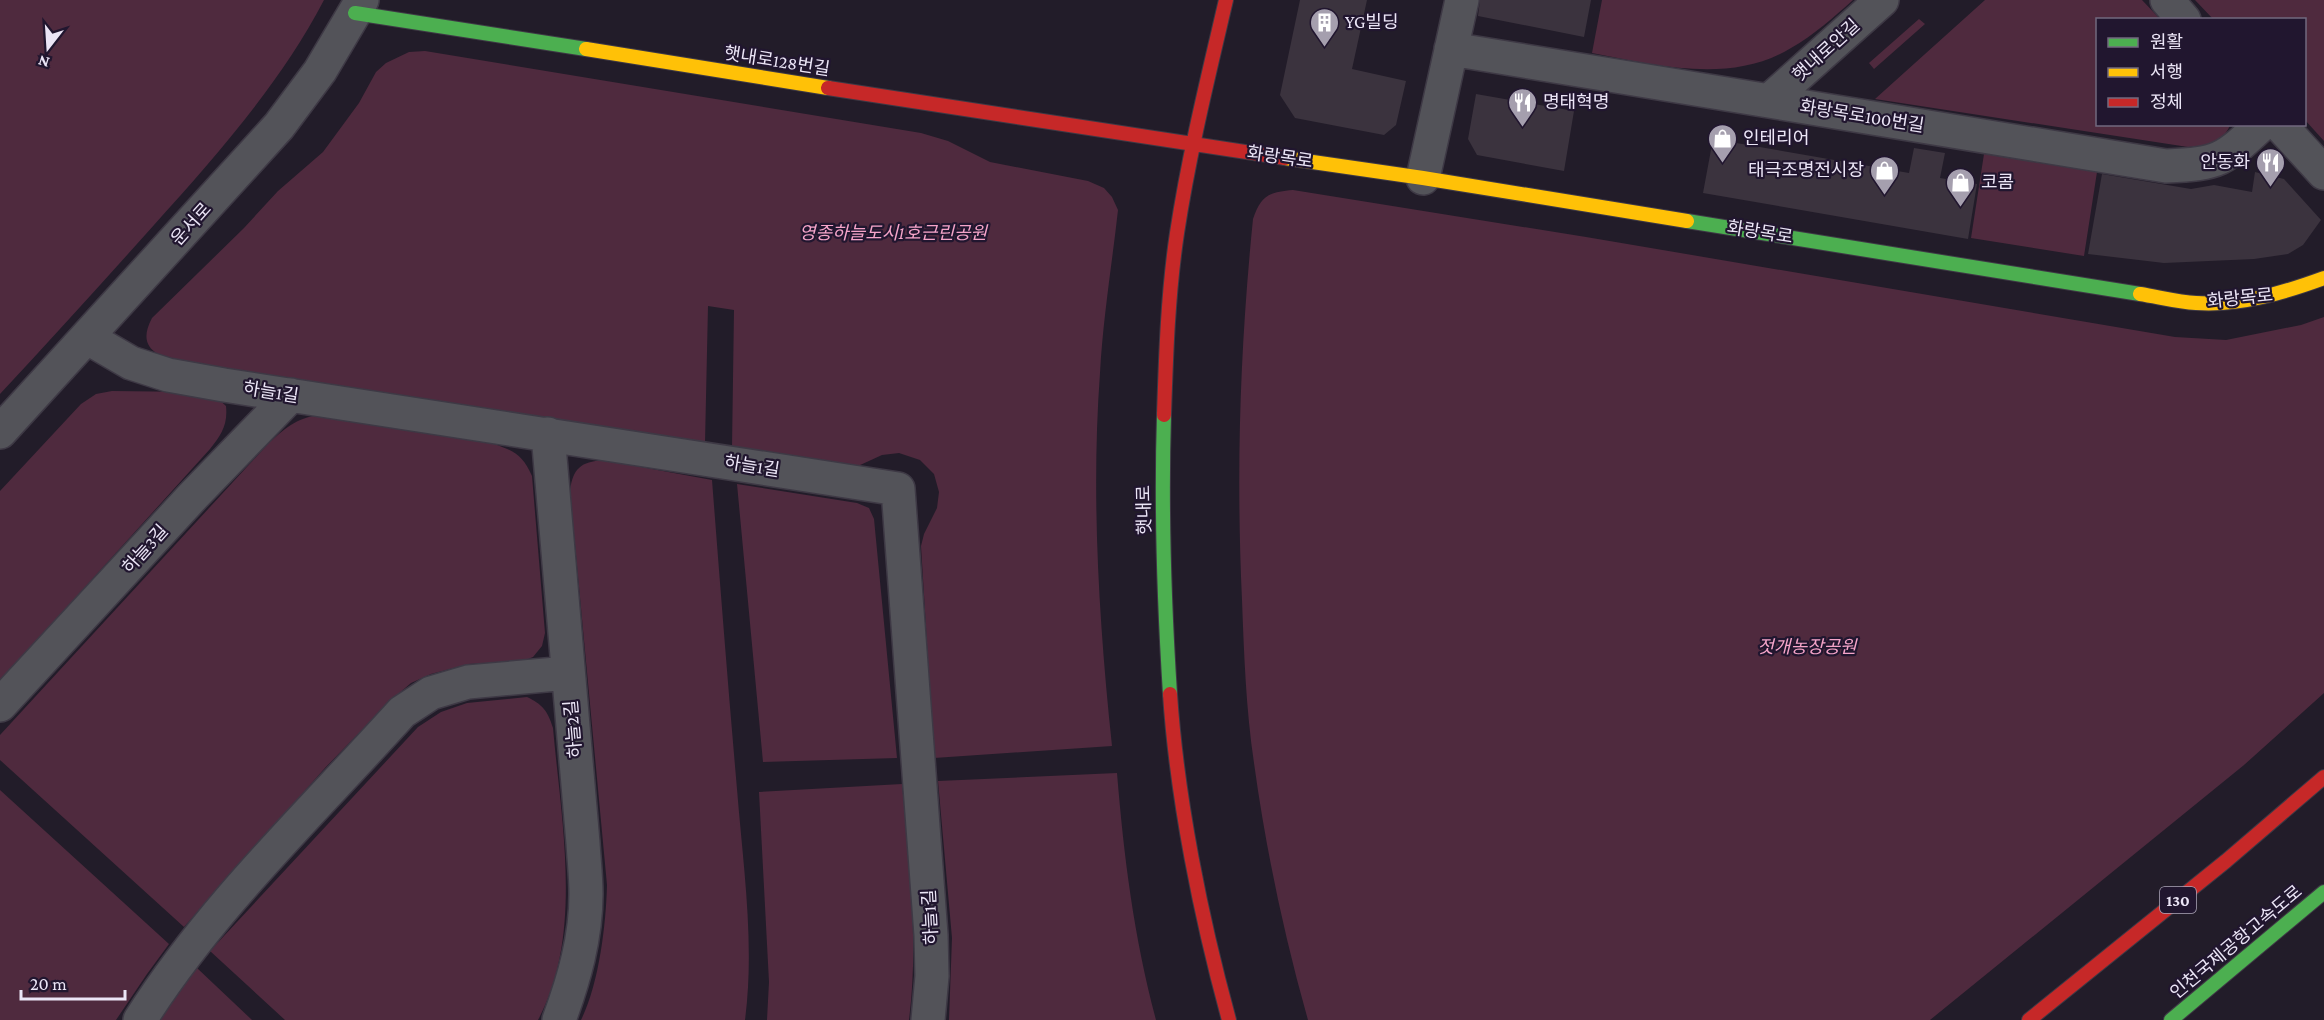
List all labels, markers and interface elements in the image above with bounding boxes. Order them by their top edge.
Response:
building icon: YG빌딩 [1308,6,1340,48]
place label: YG빌딩 [1345,12,1399,32]
street label: 햇내로안길 [1789,15,1863,85]
north arrow [18,18,78,78]
legend [2096,18,2306,126]
text: 원활 [2150,32,2183,52]
street label: 햇내로128번길 [723,43,831,79]
text: N [36,52,51,72]
text: 서행 [2150,62,2183,82]
restaurant icon: 명태혁명 [1506,86,1538,128]
place label: 명태혁명 [1543,92,1609,112]
text: 정체 [2150,92,2183,112]
street label: 화랑목로100번길 [1798,96,1926,136]
shop icon: 인테리어 [1706,122,1738,164]
place label: 인테리어 [1743,128,1809,148]
street label: 화랑목로 [1246,142,1314,172]
restaurant icon: 안동화 [2255,146,2287,188]
place label: 안동화 [2200,152,2250,172]
shop icon: 태극조명전시장 [1869,154,1901,196]
place label: 태극조명전시장 [1748,160,1864,180]
shop icon: 코콤 [1944,166,1976,208]
place label: 코콤 [1981,172,2014,192]
street label: 운서로 [167,199,215,249]
street label: 화랑목로 [1726,217,1794,247]
park label: 영종하늘도시1호근린공원 [799,223,989,243]
street label: 화랑목로 [2206,285,2274,311]
street label: 하늘1길 [242,378,300,406]
street label: 하늘1길 [723,452,781,480]
street label: 햇내로 [1134,485,1154,535]
street label: 하늘3길 [118,521,172,577]
park label: 젓개농장공원 [1757,637,1858,657]
street label: 하늘2길 [560,699,586,759]
street label: 인천국제공항고속도로 [2166,881,2306,1003]
road number: 130 [2160,887,2196,913]
street label: 하늘1길 [919,889,941,945]
scale bar [21,963,124,1001]
text: 20 m [30,974,67,994]

